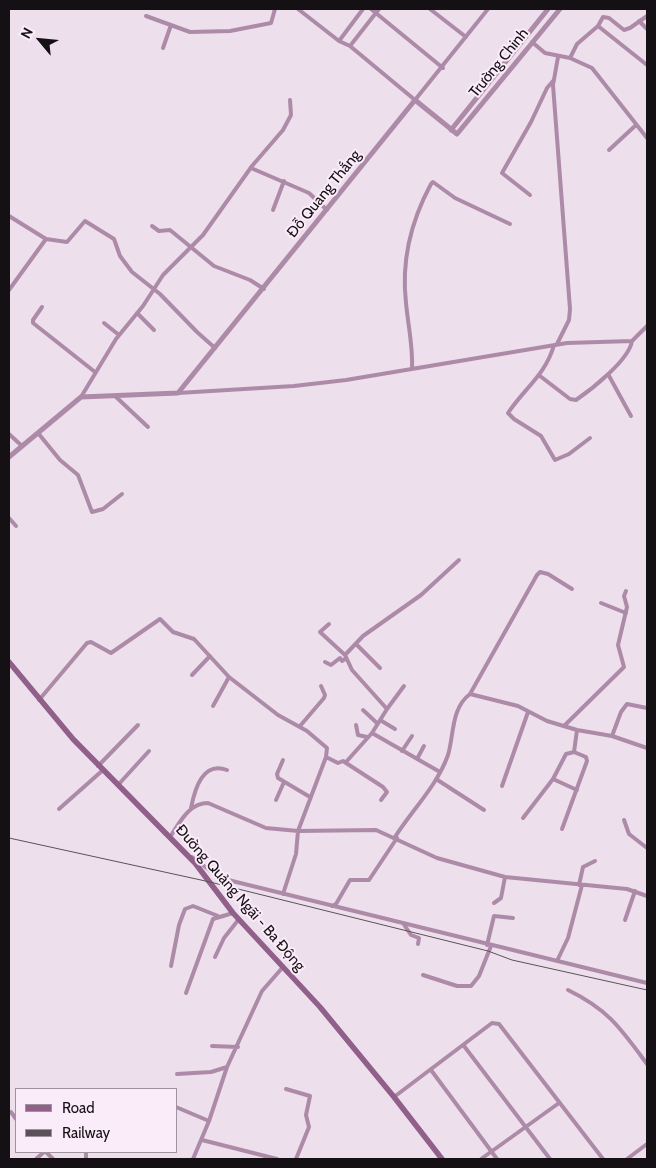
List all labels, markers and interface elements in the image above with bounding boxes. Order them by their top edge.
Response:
north arrow [15,15,65,65]
text: N [16,24,37,42]
street label: Trường Chinh [466,25,532,101]
street label: Đỗ Quang Thắng [283,147,365,241]
street label: Đường Quảng Ngãi - Ba Động [172,821,308,975]
legend [15,1088,178,1153]
text: Road [62,1099,95,1117]
text: Railway [62,1124,110,1142]

